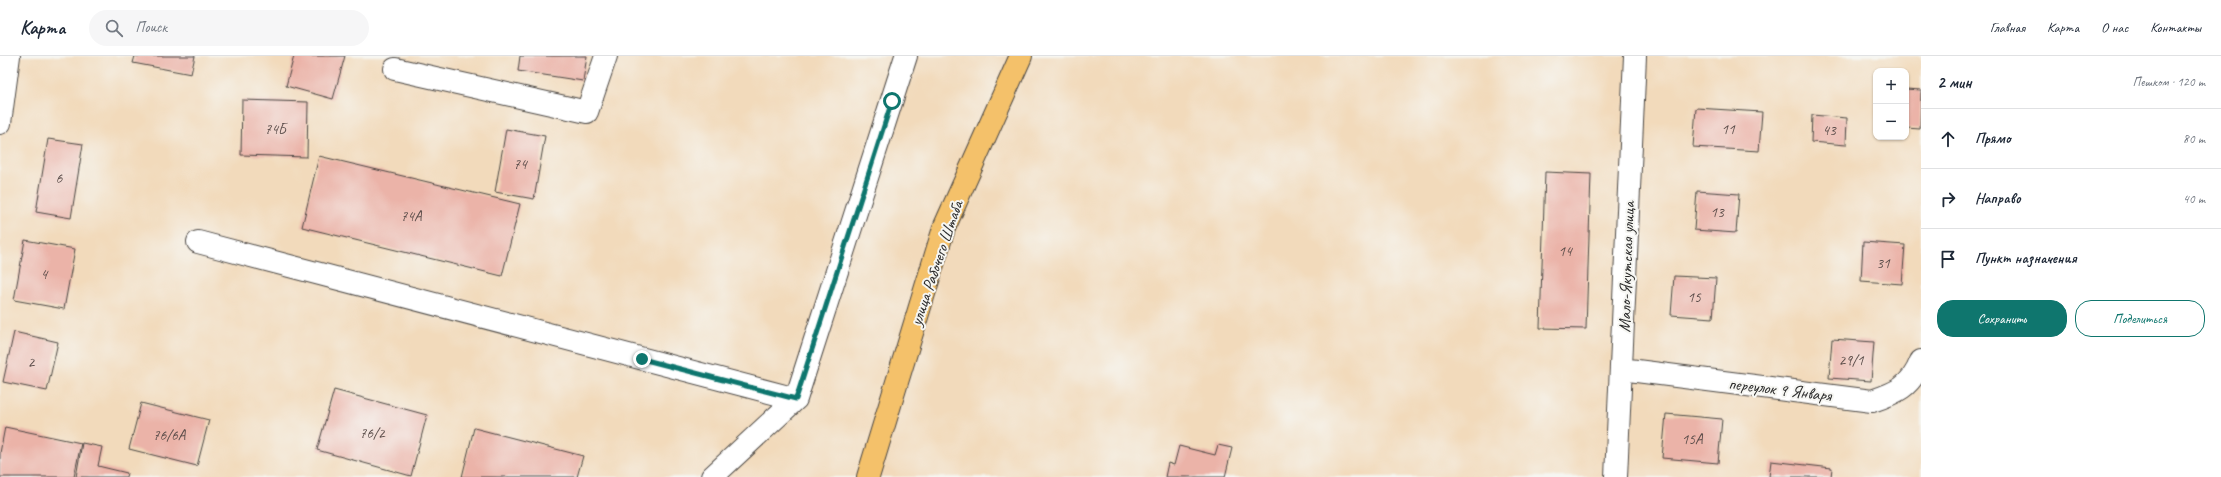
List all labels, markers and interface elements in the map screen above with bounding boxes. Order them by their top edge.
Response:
search box [89,10,369,46]
text: Карта [20,16,65,40]
icon: search [103,17,125,39]
text: Поиск [135,18,167,37]
text: Главная [1990,19,2025,36]
text: Карта [2047,19,2079,36]
text: О нас [2101,19,2128,36]
text: Контакты [2150,19,2201,36]
map controls [1873,68,1909,140]
button: + [1873,68,1909,104]
text: 2 мин [1937,72,1972,93]
text: Пешком · 120 m [2132,74,2205,90]
route start [883,92,901,110]
button: − [1873,104,1909,140]
house number: 74Б [264,120,288,139]
house number: 11 [1721,120,1736,139]
house number: 43 [1822,121,1837,140]
icon: ahead [1937,128,1959,150]
text: Прямо [1975,129,2011,148]
text: 80 m [2183,131,2205,147]
house number: 74 [513,155,528,174]
house number: 6 [56,169,64,188]
icon: right [1937,188,1959,210]
text: Направо [1975,189,2021,208]
text: 40 m [2183,191,2205,207]
street label: улица Рабочего Штаба [905,196,968,329]
street label: Мало-Якутская улица [1614,199,1639,333]
house number: 13 [1710,203,1725,222]
house number: 74А [400,207,423,226]
house number: 14 [1558,242,1573,261]
icon: arrive [1937,248,1959,270]
text: Пункт назначения [1975,249,2077,268]
house number: 31 [1876,254,1891,273]
house number: 4 [41,265,49,284]
house number: 15 [1687,288,1702,307]
button: Сохранить [1937,300,2067,337]
button: Поделиться [2075,300,2205,337]
route end [633,350,651,368]
house number: 29/1 [1838,351,1865,370]
house number: 2 [28,353,36,372]
street label: переулок 9 Января [1727,373,1834,406]
house number: 76/2 [359,424,386,443]
house number: 76/6А [153,426,187,445]
house number: 15А [1681,430,1704,449]

